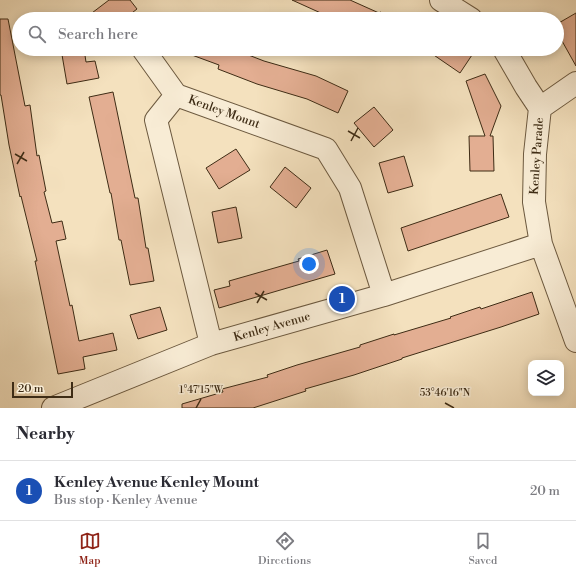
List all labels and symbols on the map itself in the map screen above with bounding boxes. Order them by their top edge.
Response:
street label: Kenley Mount [186,92,263,132]
street label: Kenley Parade [527,117,547,195]
your location [299,254,319,274]
pin: 1 [329,284,355,314]
street label: Kenley Avenue [232,309,312,345]
scale bar [12,380,73,399]
text: 1°47'15"W [179,384,224,396]
text: 53°46'16"N [420,387,471,399]

